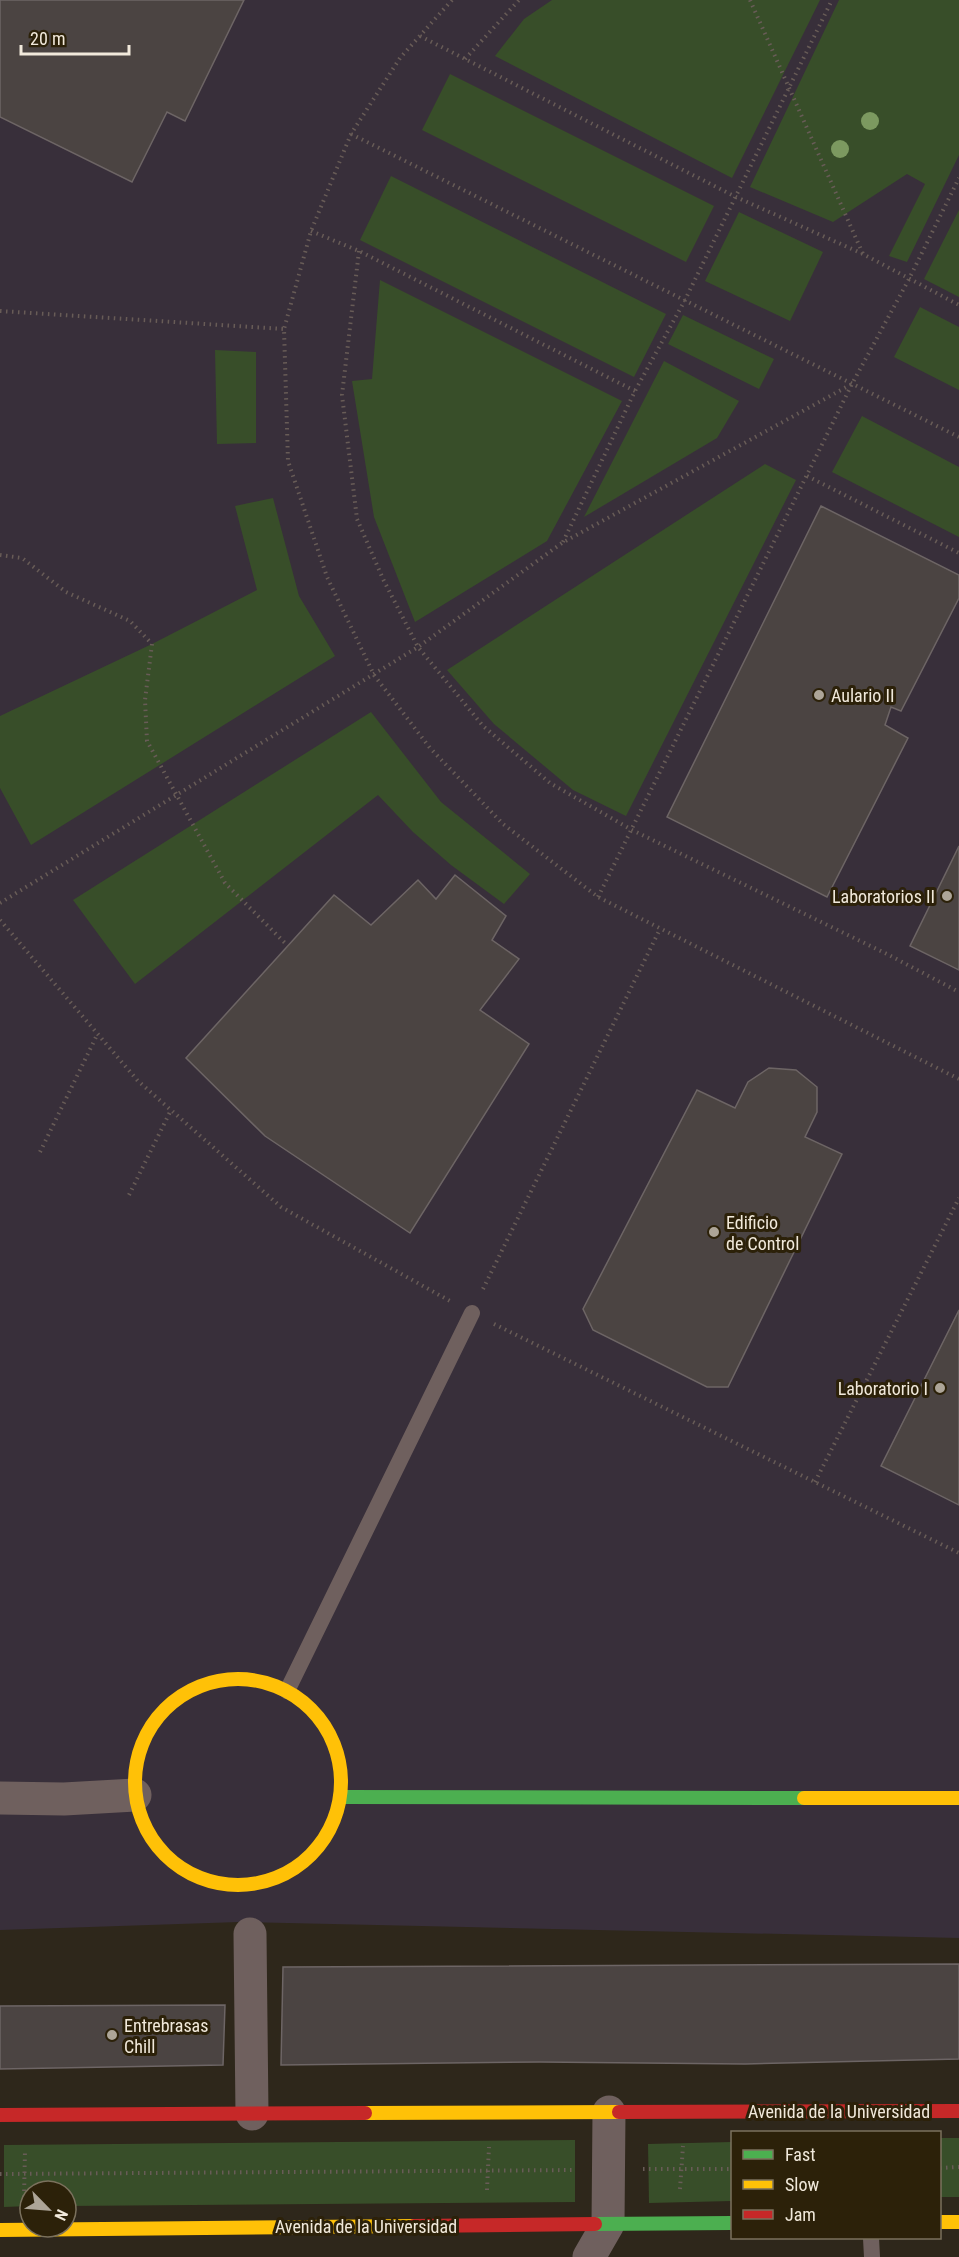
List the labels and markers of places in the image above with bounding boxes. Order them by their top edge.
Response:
place label: Aulario II [831,685,895,706]
marker: Aulario II [812,688,826,702]
place label: Laboratorios II [832,886,935,907]
marker: Laboratorios II [940,889,954,903]
place label: Edificio de Control [726,1212,799,1254]
marker: Edificio de Control [707,1225,721,1239]
place label: Laboratorio I [838,1378,928,1399]
marker: Laboratorio I [933,1381,947,1395]
place label: Entrebrasas Chill [124,2015,208,2057]
marker: Entrebrasas Chill [105,2028,119,2042]

